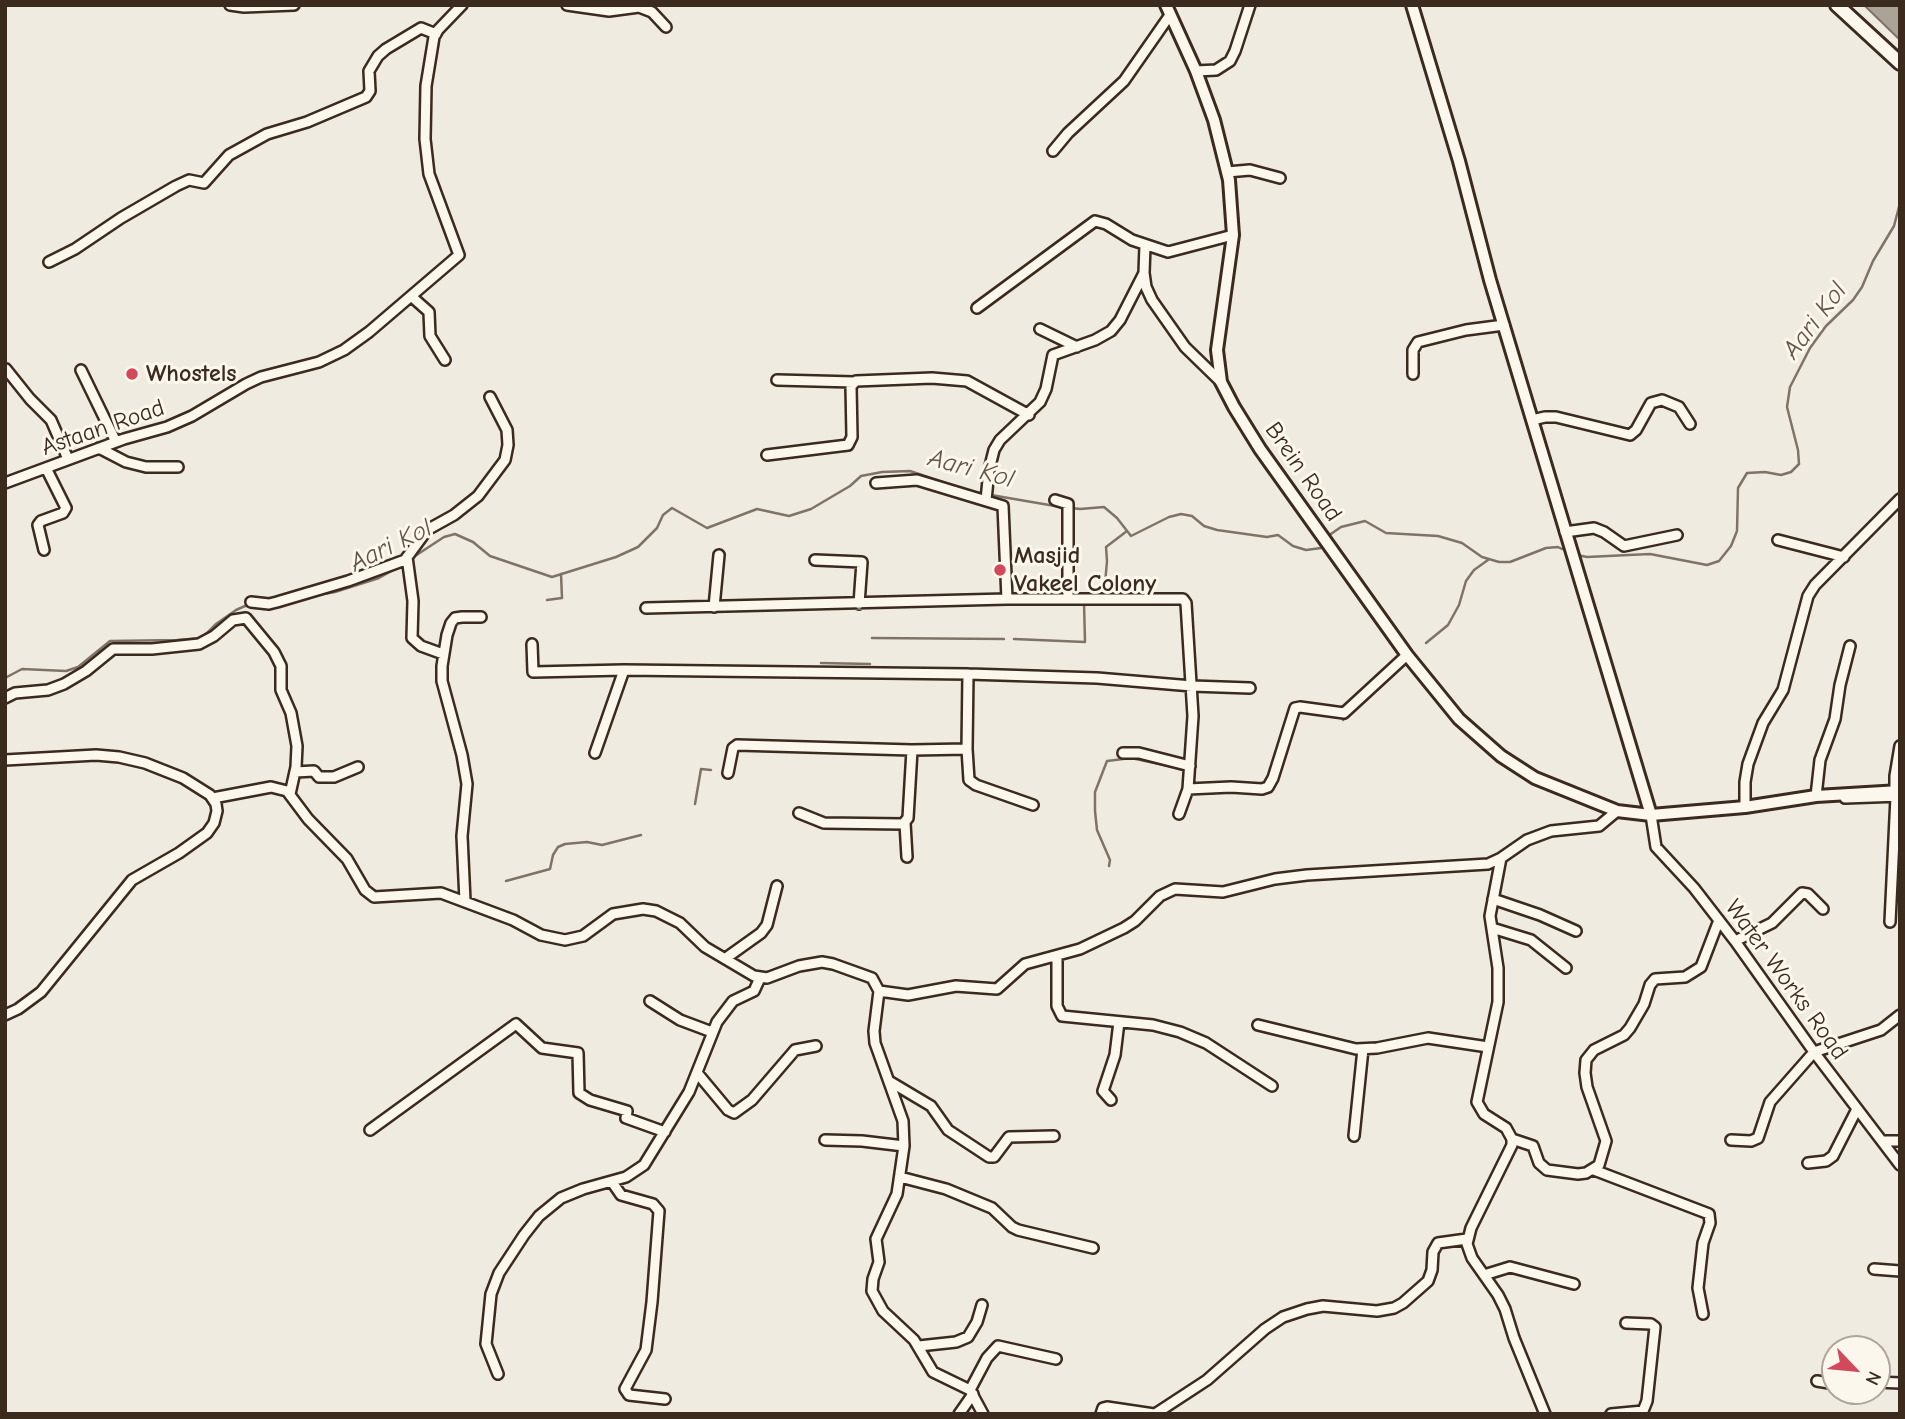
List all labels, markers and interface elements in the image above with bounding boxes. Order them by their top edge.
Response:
water label: Aari Kol [1776,277,1854,365]
place label: Whostels [146,360,237,388]
marker: Whostels [124,366,140,382]
street label: Astaan Road [38,394,168,462]
street label: Brein Road [1258,417,1348,527]
water label: Aari Kol [925,443,1017,495]
water label: Aari Kol [345,513,437,579]
place label: Masjid Vakeel Colony [1014,542,1156,598]
marker: Masjid Vakeel Colony [992,562,1008,578]
street label: Water Works Road [1718,894,1854,1066]
north arrow [1821,1335,1891,1405]
text: N [1860,1368,1886,1389]

